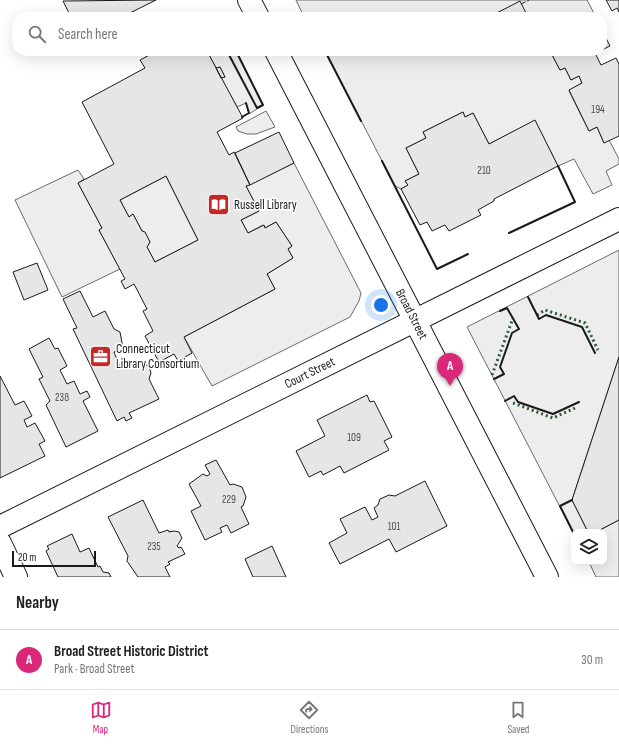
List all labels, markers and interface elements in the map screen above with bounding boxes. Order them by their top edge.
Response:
search box [12,12,607,56]
icon: search [26,23,48,45]
text: Search here [58,25,118,44]
house number: 194 [591,103,605,116]
house number: 210 [477,164,491,177]
library icon: Russell Library [205,192,231,218]
place label: Russell Library [234,197,297,213]
street label: Broad Street [392,286,431,342]
your location [371,295,391,315]
place label: Connecticut Library Consortium [116,341,199,372]
office icon: Connecticut Library Consortium [88,343,114,369]
pin: A [437,353,463,386]
street label: Court Street [282,354,338,392]
house number: 238 [55,391,69,404]
house number: 109 [347,431,361,444]
house number: 229 [222,493,236,506]
house number: 101 [388,520,400,533]
map controls [571,529,607,565]
button: layers [571,529,607,565]
house number: 235 [147,540,161,553]
scale bar [12,549,96,568]
text: 20 m [18,551,36,564]
text: Nearby [16,593,59,613]
text: Broad Street Historic District [54,642,208,661]
text: A [26,652,32,668]
text: 30 m [581,652,603,668]
text: Park · Broad Street [54,661,134,677]
tab: Map [90,699,112,736]
tab: Directions [291,699,328,736]
tab: Saved [507,699,529,736]

